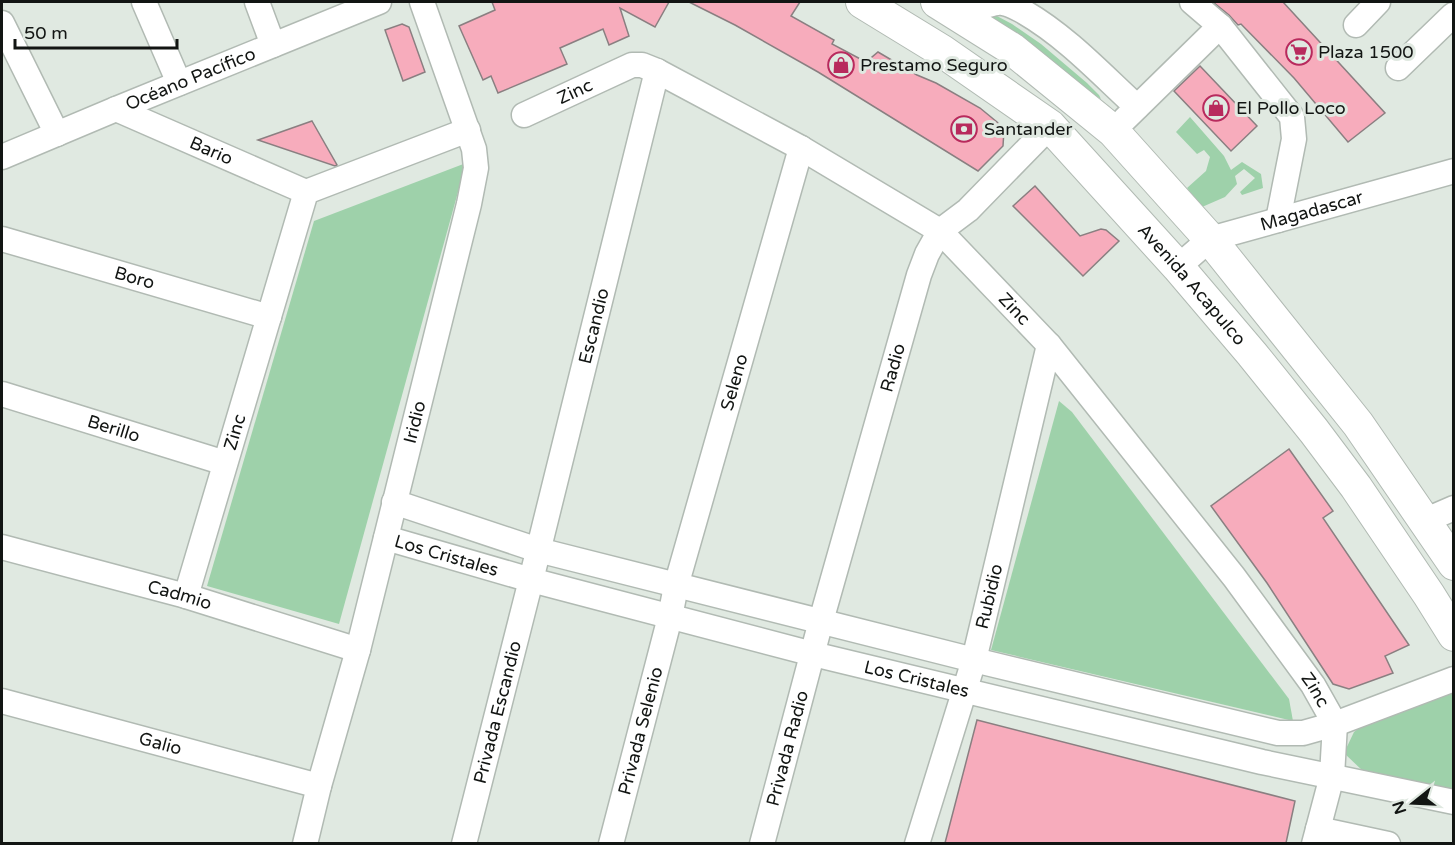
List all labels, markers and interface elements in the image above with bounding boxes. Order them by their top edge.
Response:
scale bar [15,12,177,50]
text: 50 m [24,22,68,44]
supermarket icon: Plaza 1500 [1284,37,1314,67]
place label: Plaza 1500 [1318,41,1414,63]
street label: Océano Pacífico [122,42,259,115]
shop icon: Prestamo Seguro [826,50,856,80]
place label: Prestamo Seguro [860,54,1008,76]
street label: Zinc [554,74,596,109]
shop icon: El Pollo Loco [1201,93,1231,123]
place label: El Pollo Loco [1236,97,1346,119]
bank icon: Santander [949,114,979,144]
place label: Santander [984,118,1072,140]
street label: Bario [186,132,236,170]
street label: Magadascar [1258,186,1366,235]
street label: Avenida Acapulco [1133,219,1251,350]
street label: Boro [112,261,157,294]
street label: Escandio [574,286,614,366]
street label: Zinc [994,288,1035,330]
street label: Radio [875,341,910,395]
street label: Seleno [716,351,753,413]
street label: Iridio [399,398,431,446]
street label: Berillo [85,410,143,447]
street label: Zinc [219,411,250,453]
street label: Los Cristales [392,530,501,581]
street label: Rubidio [971,561,1008,631]
street label: Cadmio [145,575,215,614]
street label: Privada Escandio [469,638,526,786]
street label: Los Cristales [862,656,971,702]
street label: Privada Selenio [613,664,668,797]
street label: Zinc [1297,668,1334,711]
street label: Privada Radio [761,688,813,809]
street label: Galio [136,727,184,760]
north arrow [1383,773,1443,833]
text: N [1388,798,1411,817]

